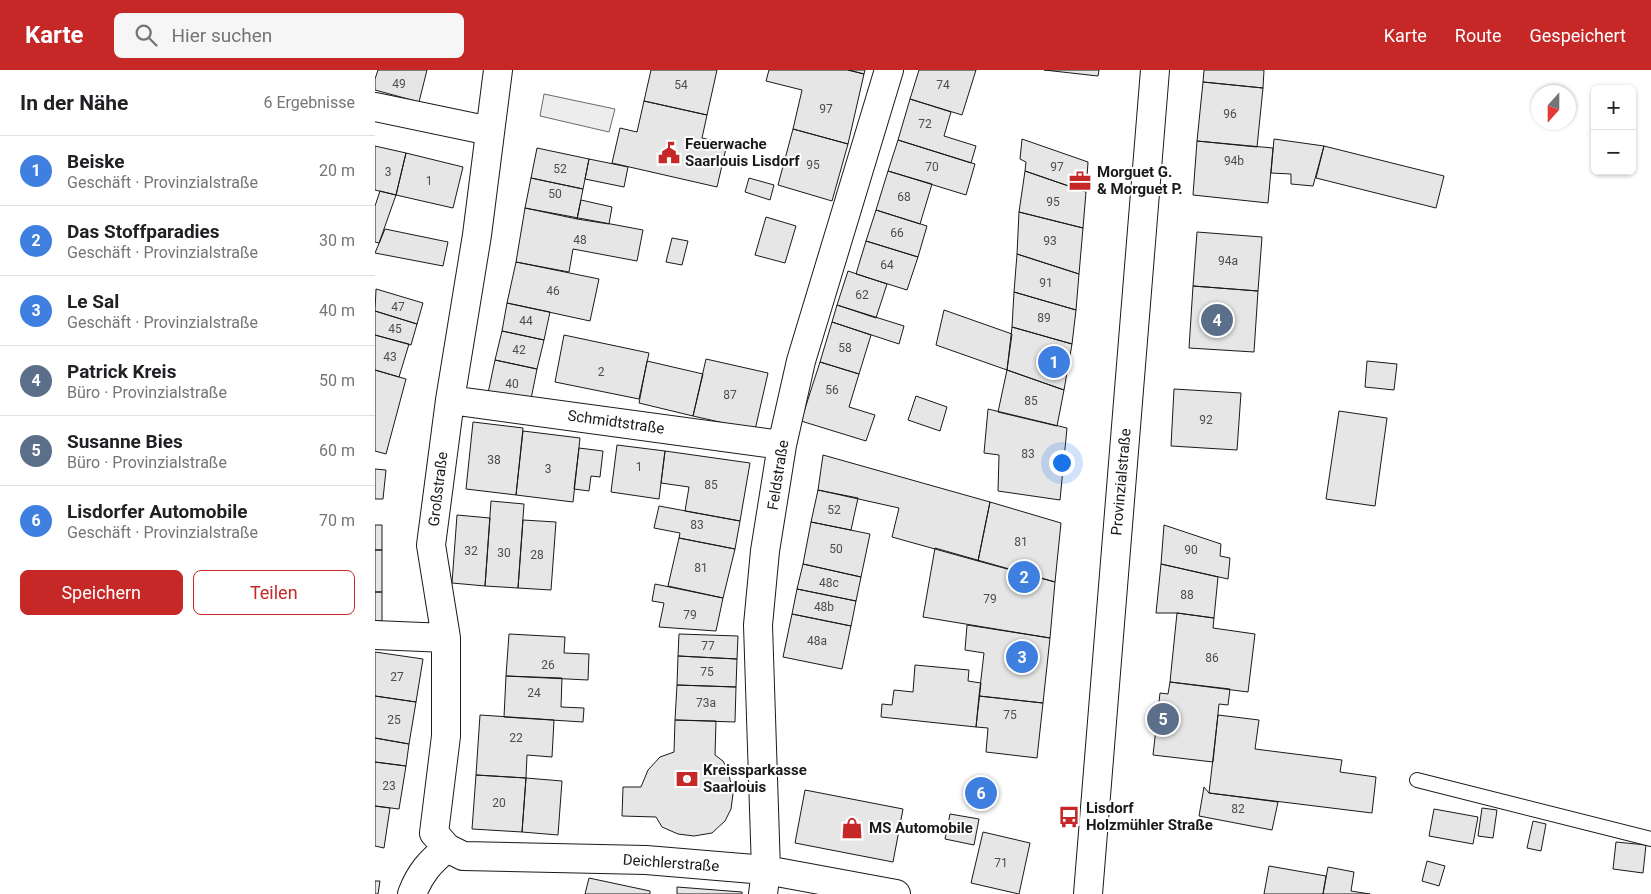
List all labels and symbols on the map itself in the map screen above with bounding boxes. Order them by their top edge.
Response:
house number: 49 [392,77,406,91]
house number: 54 [674,78,688,92]
house number: 74 [936,78,950,92]
north arrow [1531,85,1576,130]
house number: 97 [819,102,833,116]
house number: 96 [1223,107,1237,121]
house number: 72 [918,117,932,131]
place label: Feuerwache Saarlouis Lisdorf [685,135,800,170]
public building icon: Feuerwache Saarlouis Lisdorf [656,140,682,166]
house number: 94b [1224,154,1244,168]
house number: 95 [806,158,820,172]
house number: 70 [925,160,939,174]
house number: 97 [1050,160,1064,174]
house number: 52 [553,162,567,176]
place label: Morguet G. & Morguet P. [1097,163,1183,198]
house number: 3 [385,165,391,179]
office icon: Morguet G. & Morguet P. [1067,168,1093,194]
house number: 1 [426,174,432,188]
house number: 50 [548,187,562,201]
house number: 68 [897,190,911,204]
house number: 95 [1046,195,1060,209]
house number: 66 [890,226,904,240]
house number: 48 [573,233,587,247]
house number: 93 [1043,234,1057,248]
house number: 94a [1218,254,1238,268]
house number: 64 [880,258,894,272]
house number: 91 [1039,276,1053,290]
house number: 46 [546,284,560,298]
house number: 62 [855,288,869,302]
house number: 47 [391,300,405,314]
pin: 4 [1201,301,1233,339]
house number: 89 [1037,311,1051,325]
house number: 44 [519,314,533,328]
house number: 45 [388,322,402,336]
house number: 58 [838,341,852,355]
house number: 42 [512,343,526,357]
pin: 1 [1038,343,1070,381]
house number: 43 [383,350,397,364]
house number: 2 [598,365,605,379]
house number: 40 [505,377,519,391]
house number: 56 [825,383,839,397]
house number: 87 [723,388,737,402]
house number: 85 [1024,394,1038,408]
street label: Schmidtstraße [566,406,666,438]
house number: 92 [1199,413,1213,427]
street label: Provinzialstraße [1107,428,1135,536]
street label: Feldstraße [764,439,792,511]
house number: 83 [1021,447,1035,461]
your location [1049,450,1075,476]
street label: Großstraße [424,451,452,527]
house number: 38 [487,453,501,467]
house number: 1 [636,460,642,474]
house number: 3 [545,462,551,476]
house number: 85 [704,478,718,492]
house number: 52 [827,503,841,517]
house number: 83 [690,518,704,532]
house number: 81 [1014,535,1028,549]
house number: 50 [829,542,843,556]
house number: 90 [1184,543,1198,557]
house number: 32 [464,544,478,558]
house number: 30 [497,546,511,560]
house number: 28 [530,548,544,562]
pin: 2 [1008,558,1040,596]
house number: 81 [694,561,708,575]
house number: 48c [819,576,839,590]
house number: 88 [1180,588,1194,602]
house number: 79 [983,592,997,606]
house number: 48b [814,600,834,614]
house number: 79 [683,608,697,622]
house number: 48a [807,634,827,648]
pin: 3 [1006,638,1038,676]
house number: 77 [701,639,715,653]
house number: 86 [1205,651,1219,665]
house number: 26 [541,658,555,672]
house number: 75 [700,665,714,679]
house number: 27 [390,670,404,684]
house number: 24 [527,686,541,700]
house number: 73a [696,696,716,710]
pin: 5 [1147,700,1179,738]
house number: 75 [1003,708,1017,722]
house number: 25 [387,713,401,727]
house number: 22 [509,731,523,745]
place label: Kreissparkasse Saarlouis [703,761,807,796]
bank icon: Kreissparkasse Saarlouis [674,766,700,792]
pin: 6 [965,774,997,812]
house number: 23 [382,779,396,793]
house number: 20 [492,796,506,810]
place label: Lisdorf Holzmühler Straße [1086,799,1213,834]
house number: 82 [1231,802,1245,816]
bus stop icon: Lisdorf Holzmühler Straße [1056,804,1082,830]
shop icon: MS Automobile [839,815,865,841]
place label: MS Automobile [869,819,973,837]
street label: Deichlerstraße [622,851,720,875]
house number: 71 [994,856,1008,870]

